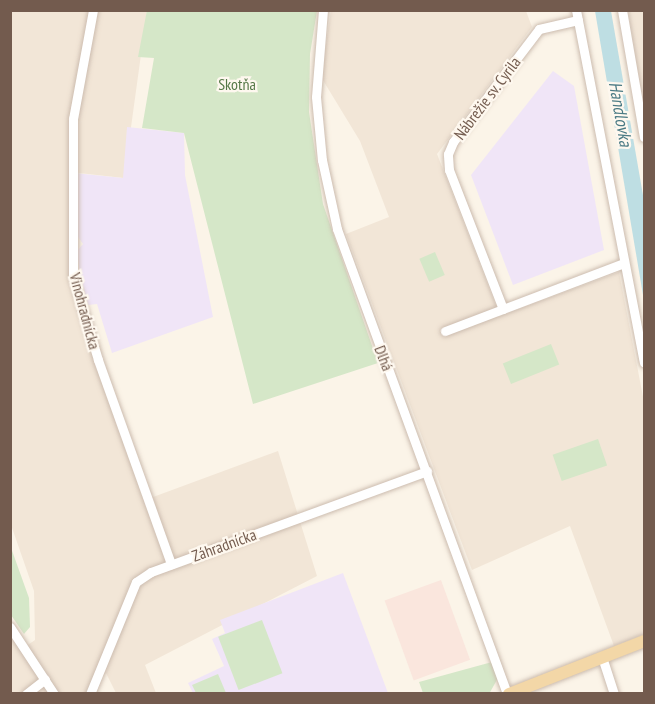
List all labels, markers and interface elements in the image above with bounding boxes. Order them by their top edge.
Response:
street label: Nábrežie sv. Cyrila [449,52,525,144]
park label: Skotňa [218,74,256,94]
water label: Handlovka [604,80,636,148]
street label: Vinohradnícka [66,271,104,351]
street label: Dlhá [370,343,398,373]
street label: Záhradnícka [189,525,259,565]

